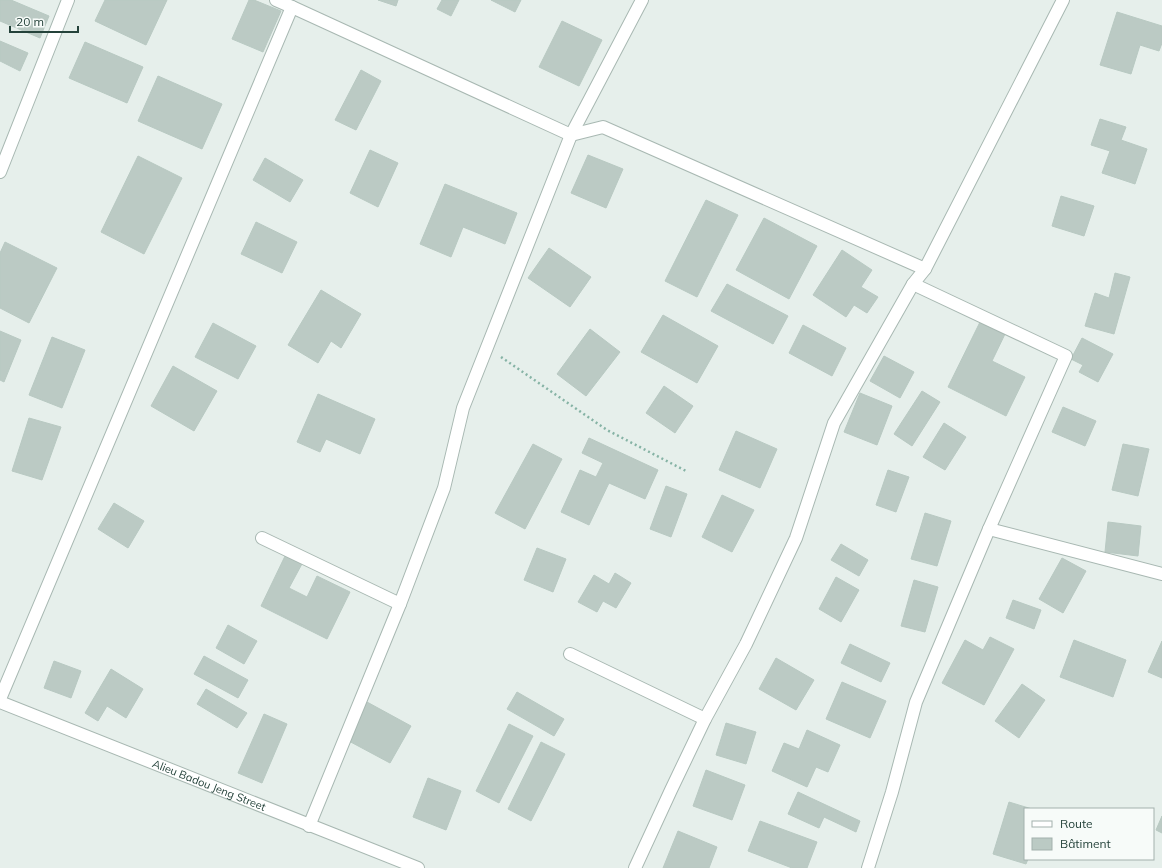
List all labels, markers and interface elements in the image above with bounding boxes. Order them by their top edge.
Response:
scale bar [10,8,78,34]
text: 20 m [16,14,44,29]
street label: Alieu Badou Jeng Street [150,756,268,814]
legend [1024,808,1154,860]
text: Route [1060,816,1093,831]
text: Bâtiment [1060,836,1111,851]

